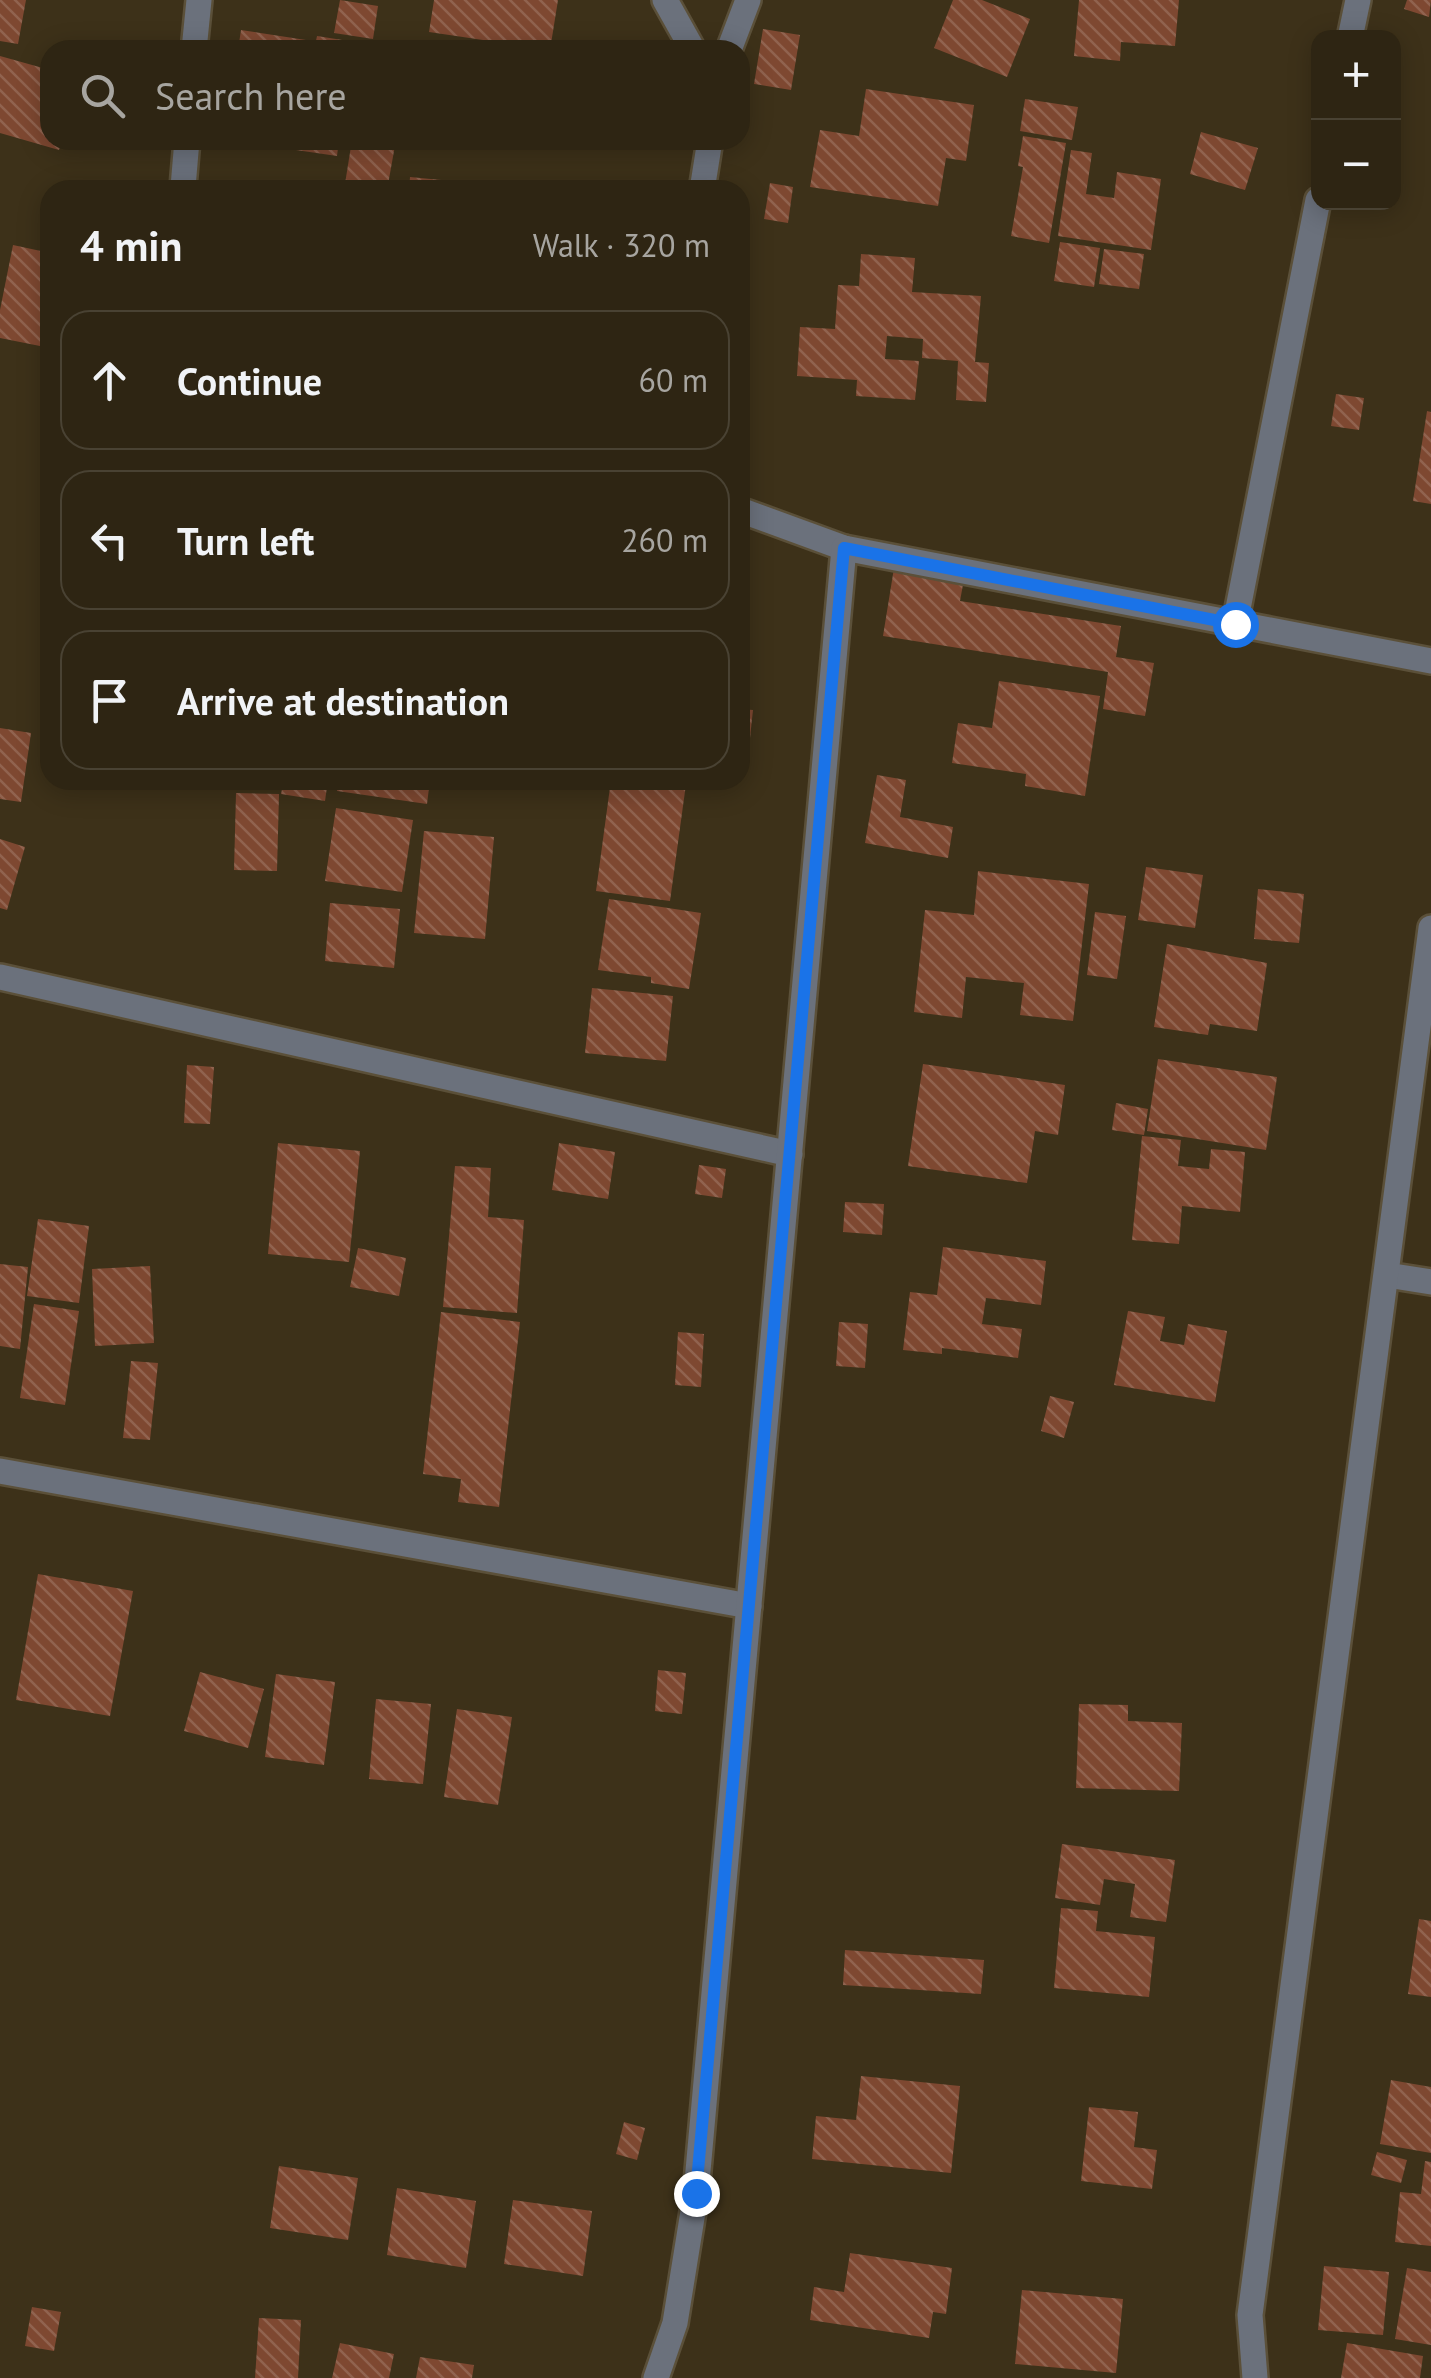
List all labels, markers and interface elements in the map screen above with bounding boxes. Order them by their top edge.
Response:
map controls [1311,30,1401,210]
button: + [1311,30,1401,120]
search box [40,40,750,150]
icon: search [75,68,130,123]
text: Search here [155,71,347,120]
button: − [1311,120,1401,210]
text: 4 min [80,218,182,273]
text: Walk · 320 m [533,224,710,266]
icon: ahead [82,353,137,408]
text: Continue [177,356,322,405]
text: 60 m [639,359,708,401]
icon: left [82,513,137,568]
text: Turn left [177,516,314,565]
text: 260 m [621,519,708,561]
route start [1213,602,1259,648]
icon: arrive [82,673,137,728]
text: Arrive at destination [177,676,509,725]
route end [674,2171,720,2217]

